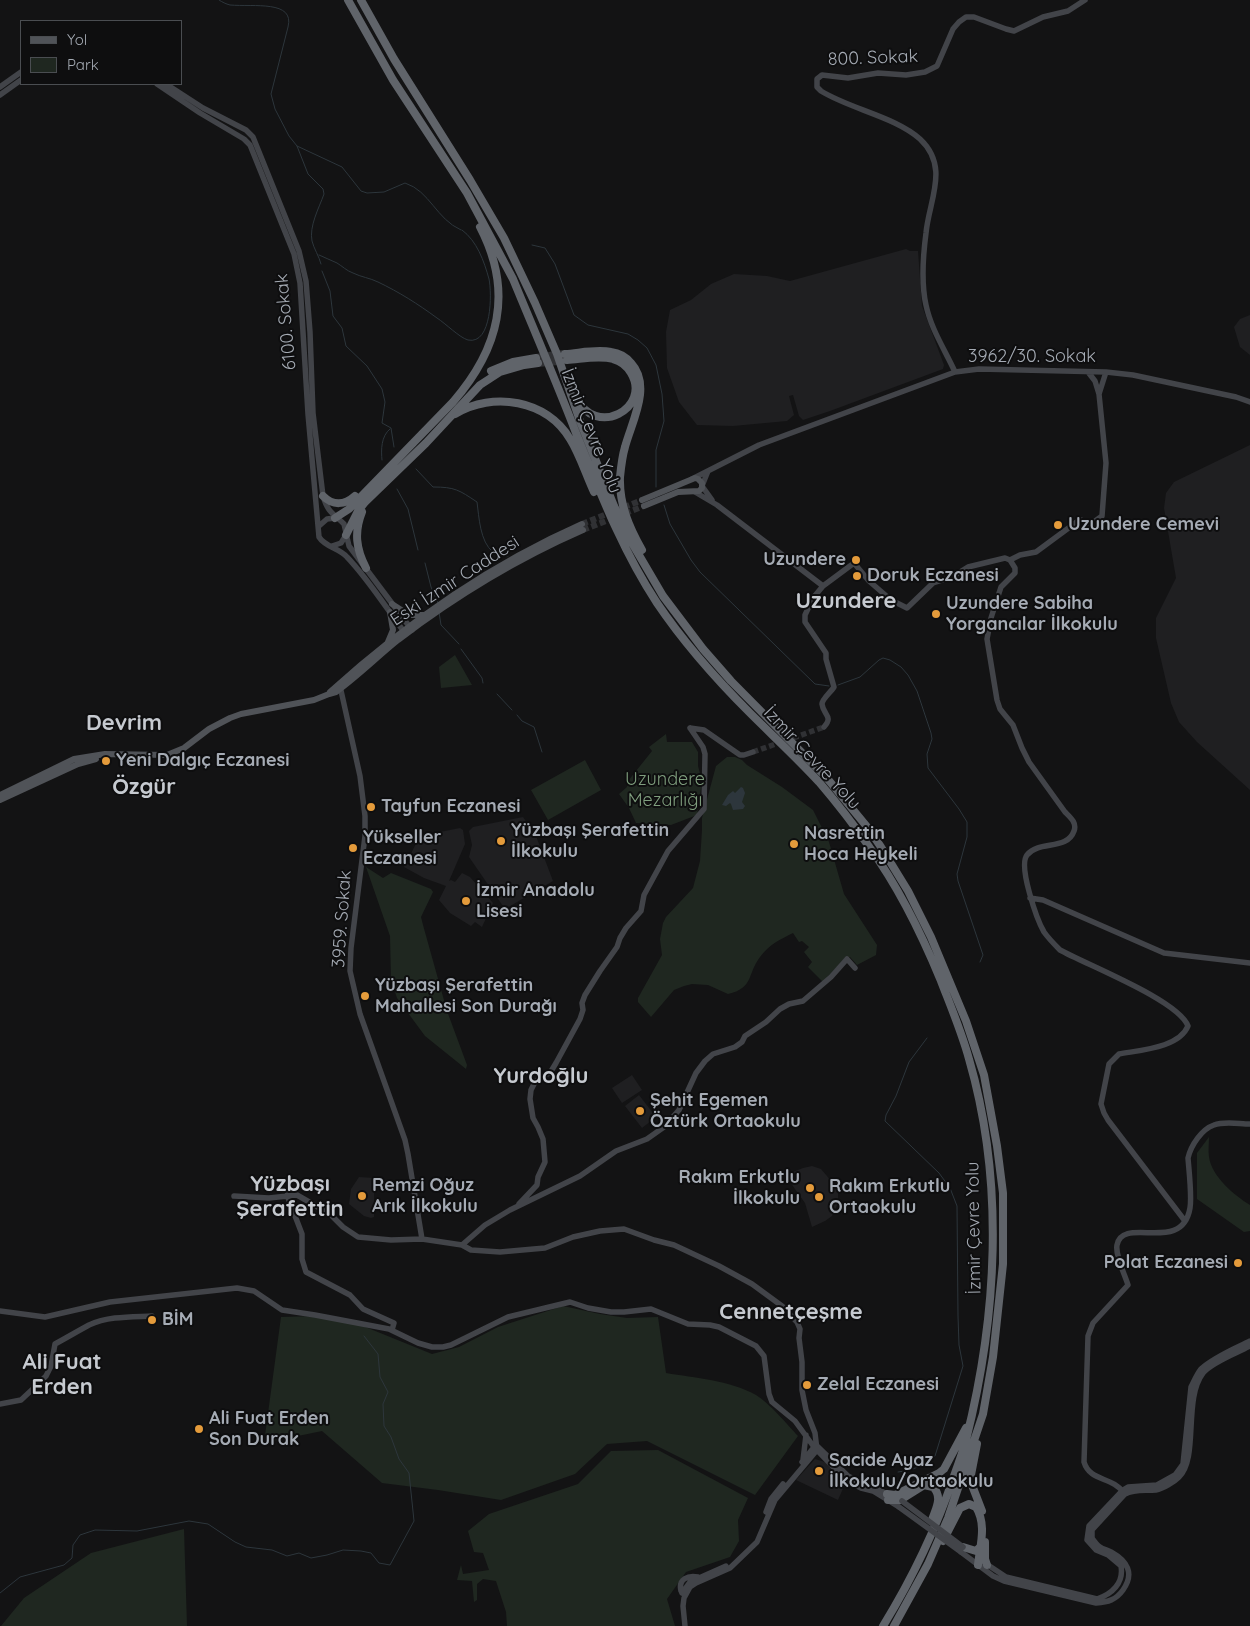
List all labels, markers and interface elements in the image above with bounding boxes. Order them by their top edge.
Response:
legend [20,20,182,85]
text: Yol [67,30,87,49]
street label: 800. Sokak [827,46,919,70]
text: Park [67,55,99,74]
street label: 6100. Sokak [271,273,301,371]
street label: 3962/30. Sokak [968,346,1096,368]
street label: İzmir Çevre Yolu [556,365,626,497]
place label: Uzundere Cemevi [1068,514,1219,536]
marker: Uzundere Cemevi [1052,519,1064,531]
street label: Eski İzmir Caddesi [387,531,523,631]
place label: Uzundere [763,549,846,571]
marker: Uzundere [850,554,862,566]
place label: Doruk Eczanesi [867,565,999,587]
marker: Doruk Eczanesi [851,570,863,582]
district label: Uzundere [795,588,897,614]
place label: Uzundere Sabiha Yorgancılar İlkokulu [946,593,1118,636]
marker: Uzundere Sabiha Yorgancılar İlkokulu [930,608,942,620]
street label: İzmir Çevre Yolu [759,702,865,814]
district label: Devrim [86,710,162,736]
place label: Yeni Dalgıç Eczanesi [116,750,289,772]
marker: Yeni Dalgıç Eczanesi [100,755,112,767]
park label: Uzundere Mezarlığı [625,769,705,812]
district label: Özgür [112,774,176,800]
place label: Tayfun Eczanesi [381,796,520,818]
marker: Tayfun Eczanesi [365,801,377,813]
place label: Yüzbaşı Şerafettin İlkokulu [511,820,669,862]
place label: Nasrettin Hoca Heykeli [804,823,917,866]
place label: Yükseller Eczanesi [363,827,441,870]
marker: Yüzbaşı Şerafettin İlkokulu [495,835,507,847]
marker: Nasrettin Hoca Heykeli [788,838,800,850]
marker: Yükseller Eczanesi [347,842,359,854]
street label: 3959. Sokak [328,869,356,969]
place label: İzmir Anadolu Lisesi [476,880,595,922]
marker: İzmir Anadolu Lisesi [460,895,472,907]
place label: Yüzbaşı Şerafettin Mahallesi Son Durağı [375,975,557,1018]
marker: Yüzbaşı Şerafettin Mahallesi Son Durağı [359,990,371,1002]
district label: Yurdoğlu [494,1063,588,1089]
place label: Şehit Egemen Öztürk Ortaokulu [650,1090,801,1132]
marker: Şehit Egemen Öztürk Ortaokulu [634,1105,646,1117]
street label: İzmir Çevre Yolu [962,1161,986,1295]
place label: Rakım Erkutlu İlkokulu [679,1167,800,1210]
district label: Yüzbaşı Şerafettin [236,1171,344,1222]
place label: Remzi Oğuz Arık İlkokulu [372,1175,478,1218]
place label: Rakım Erkutlu Ortaokulu [829,1176,950,1218]
marker: Rakım Erkutlu İlkokulu [804,1182,816,1194]
marker: Remzi Oğuz Arık İlkokulu [356,1190,368,1202]
marker: Rakım Erkutlu Ortaokulu [813,1191,825,1203]
place label: Polat Eczanesi [1104,1252,1228,1274]
marker: Polat Eczanesi [1232,1257,1244,1269]
district label: Cennetçeşme [719,1299,863,1325]
place label: BİM [162,1309,193,1331]
marker: BİM [146,1314,158,1326]
district label: Ali Fuat Erden [22,1349,102,1400]
place label: Zelal Eczanesi [817,1374,939,1396]
marker: Zelal Eczanesi [801,1379,813,1391]
place label: Ali Fuat Erden Son Durak [209,1408,329,1450]
marker: Ali Fuat Erden Son Durak [193,1423,205,1435]
place label: Sacide Ayaz İlkokulu/Ortaokulu [829,1450,994,1492]
marker: Sacide Ayaz İlkokulu/Ortaokulu [813,1465,825,1477]

